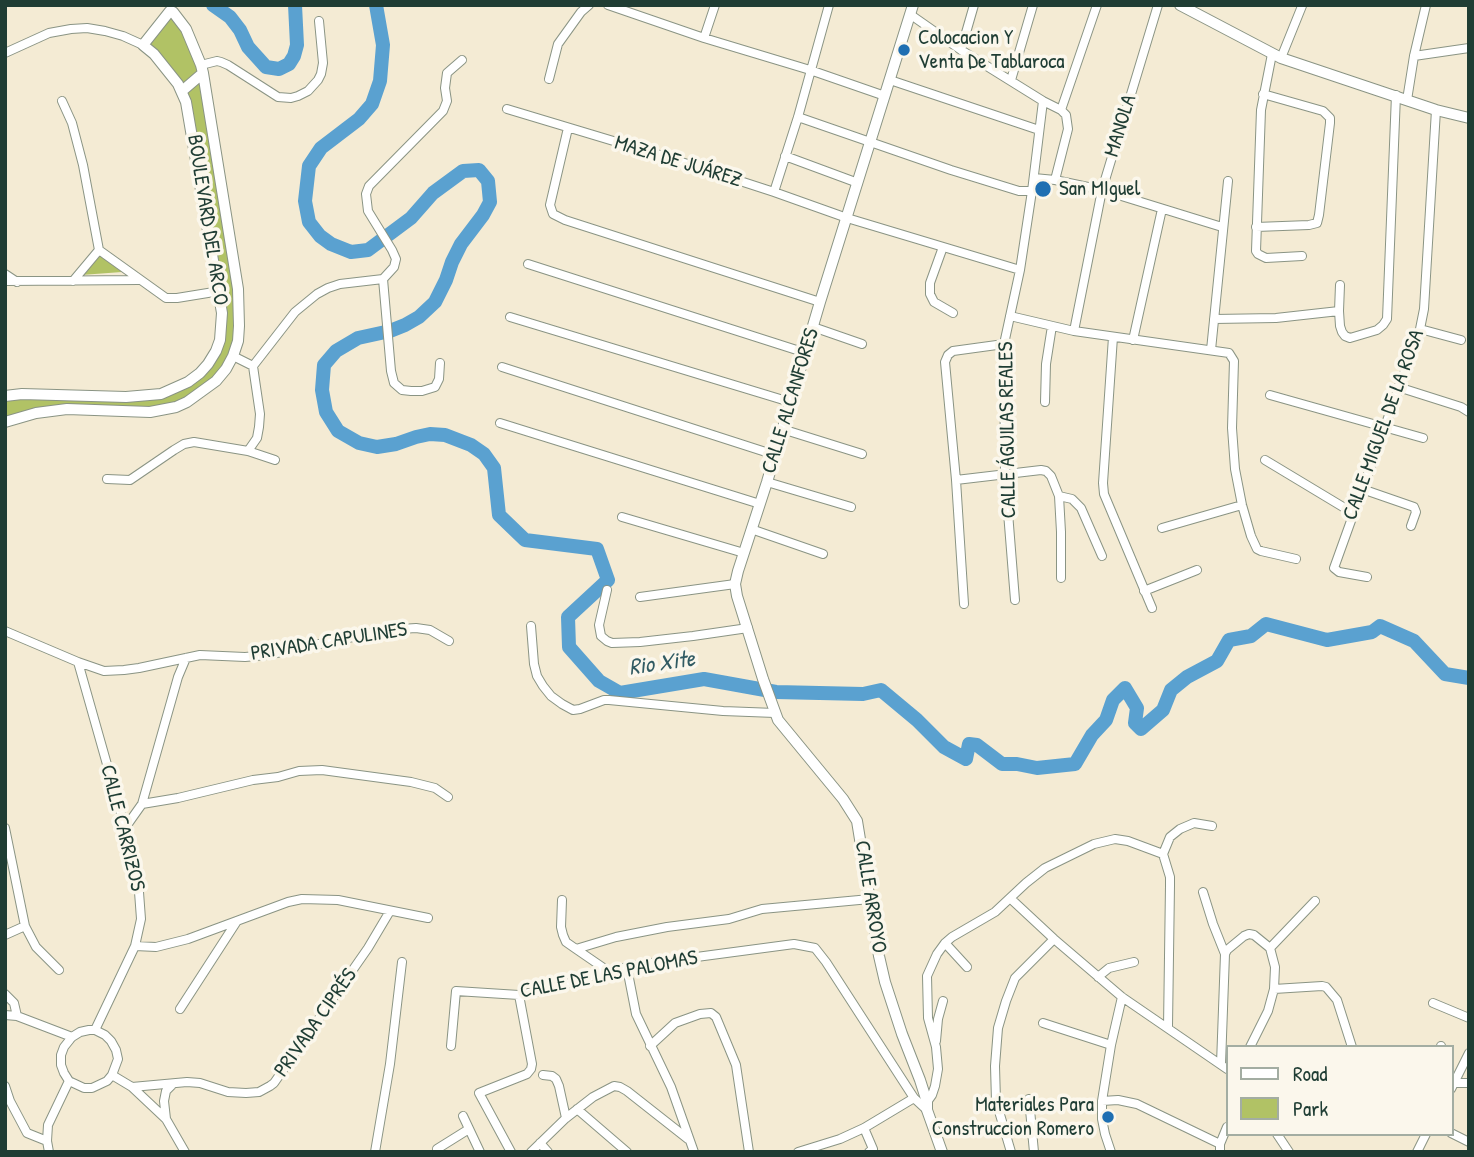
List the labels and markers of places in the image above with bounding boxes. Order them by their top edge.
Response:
place label: Colocacion Y Venta De Tablaroca [918,25,1065,75]
marker: Colocacion Y Venta De Tablaroca [896,42,912,58]
place label: San MIguel [1059,176,1140,202]
marker: San MIguel [1033,179,1053,199]
place label: Materiales Para Construccion Romero [932,1092,1094,1142]
marker: Materiales Para Construccion Romero [1100,1109,1116,1125]

